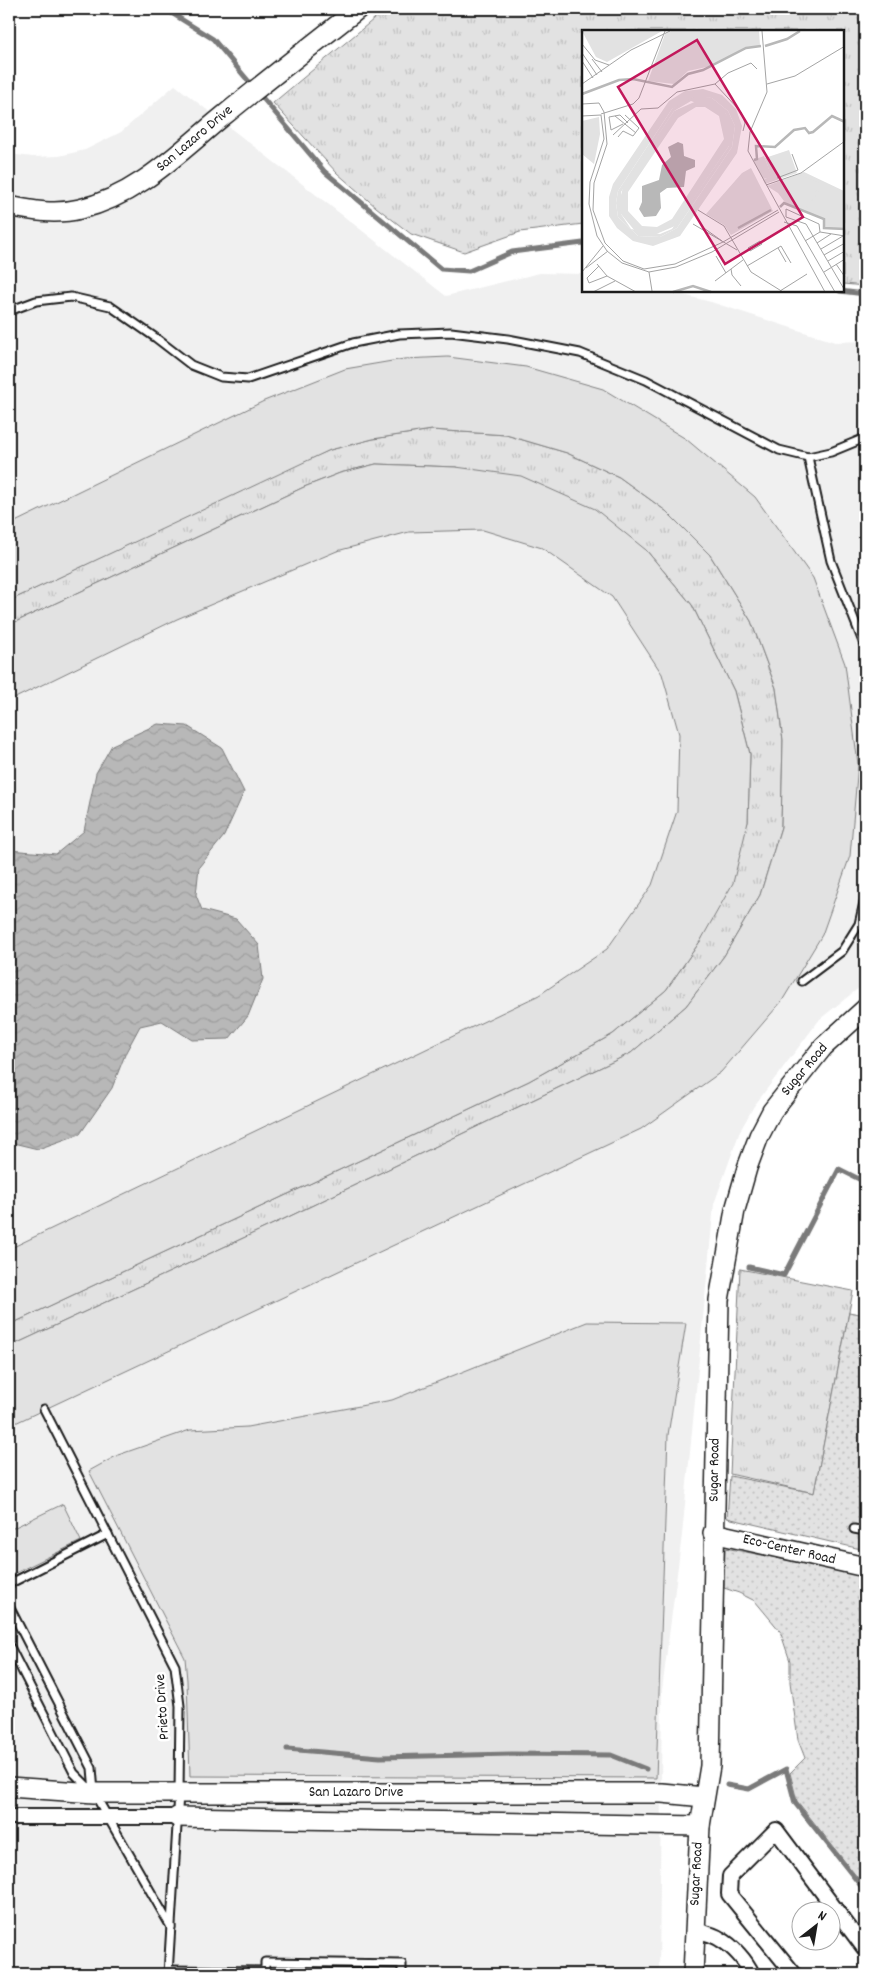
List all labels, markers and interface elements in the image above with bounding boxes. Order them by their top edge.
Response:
inset map [582,30,844,292]
street label: San Lazaro Drive [152,100,239,178]
street label: Sugar Road [776,1039,834,1101]
street label: Sugar Road [703,1438,727,1502]
street label: Eco-Center Road [740,1529,838,1571]
street label: Prieto Drive [150,1673,176,1741]
street label: San Lazaro Drive [309,1782,404,1804]
street label: Sugar Road [684,1842,710,1906]
north arrow [792,1900,842,1950]
text: N [814,1906,830,1927]

